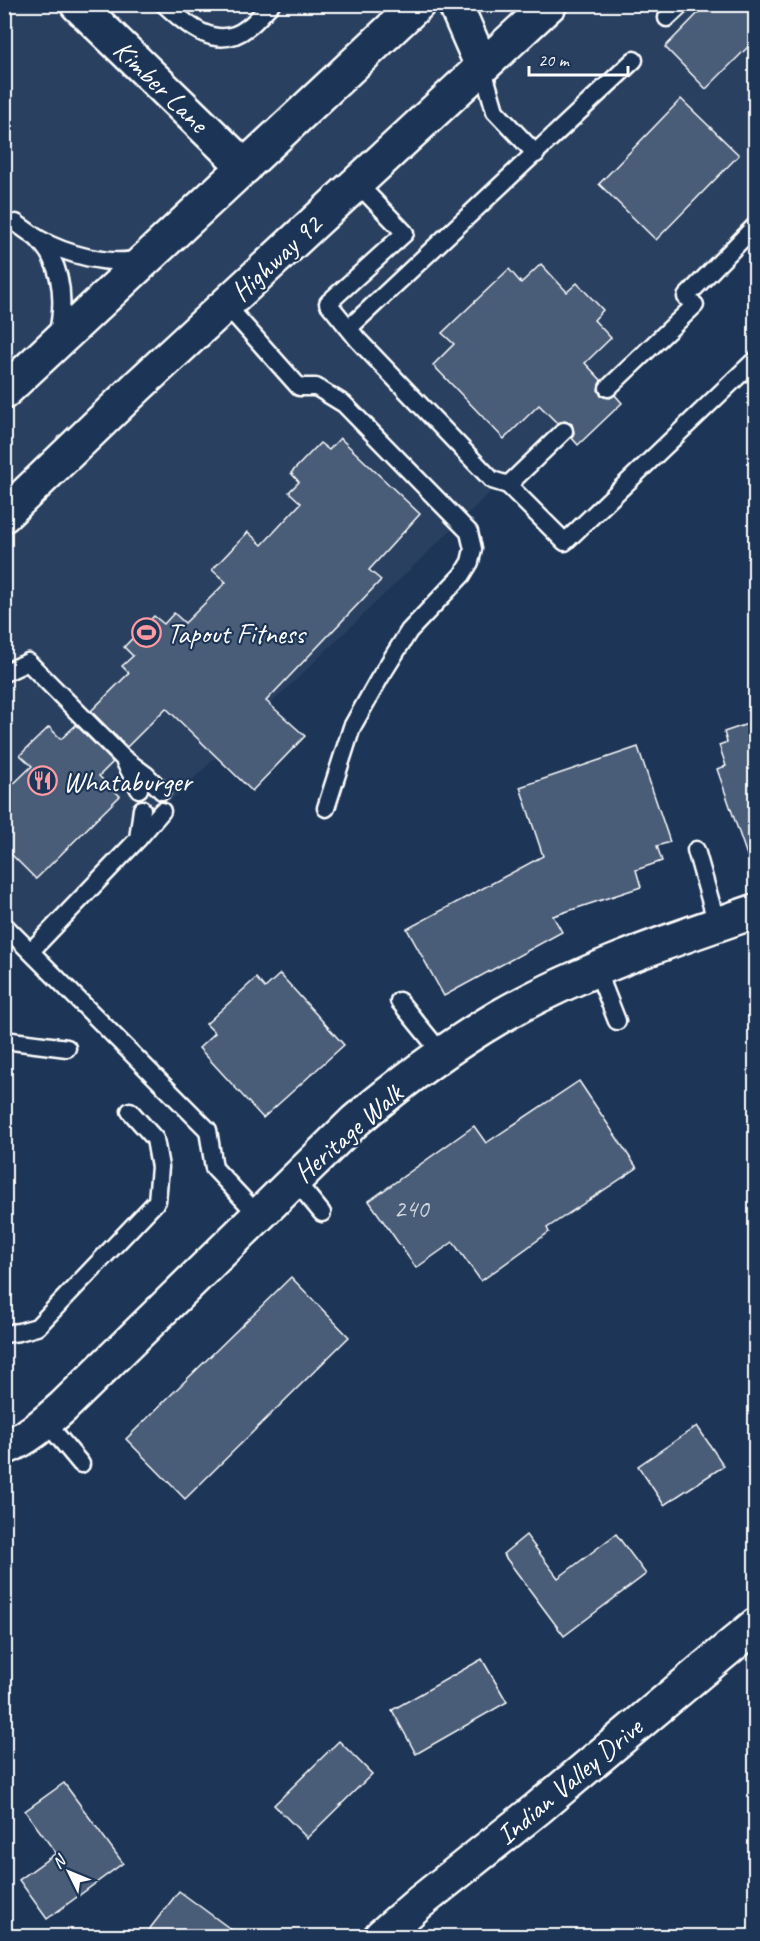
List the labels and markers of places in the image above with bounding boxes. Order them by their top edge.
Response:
place label: Tapout Fitness [167,616,307,651]
sports icon: Tapout Fitness [130,617,162,649]
place label: Whataburger [63,764,193,799]
restaurant icon: Whataburger [26,765,58,797]

